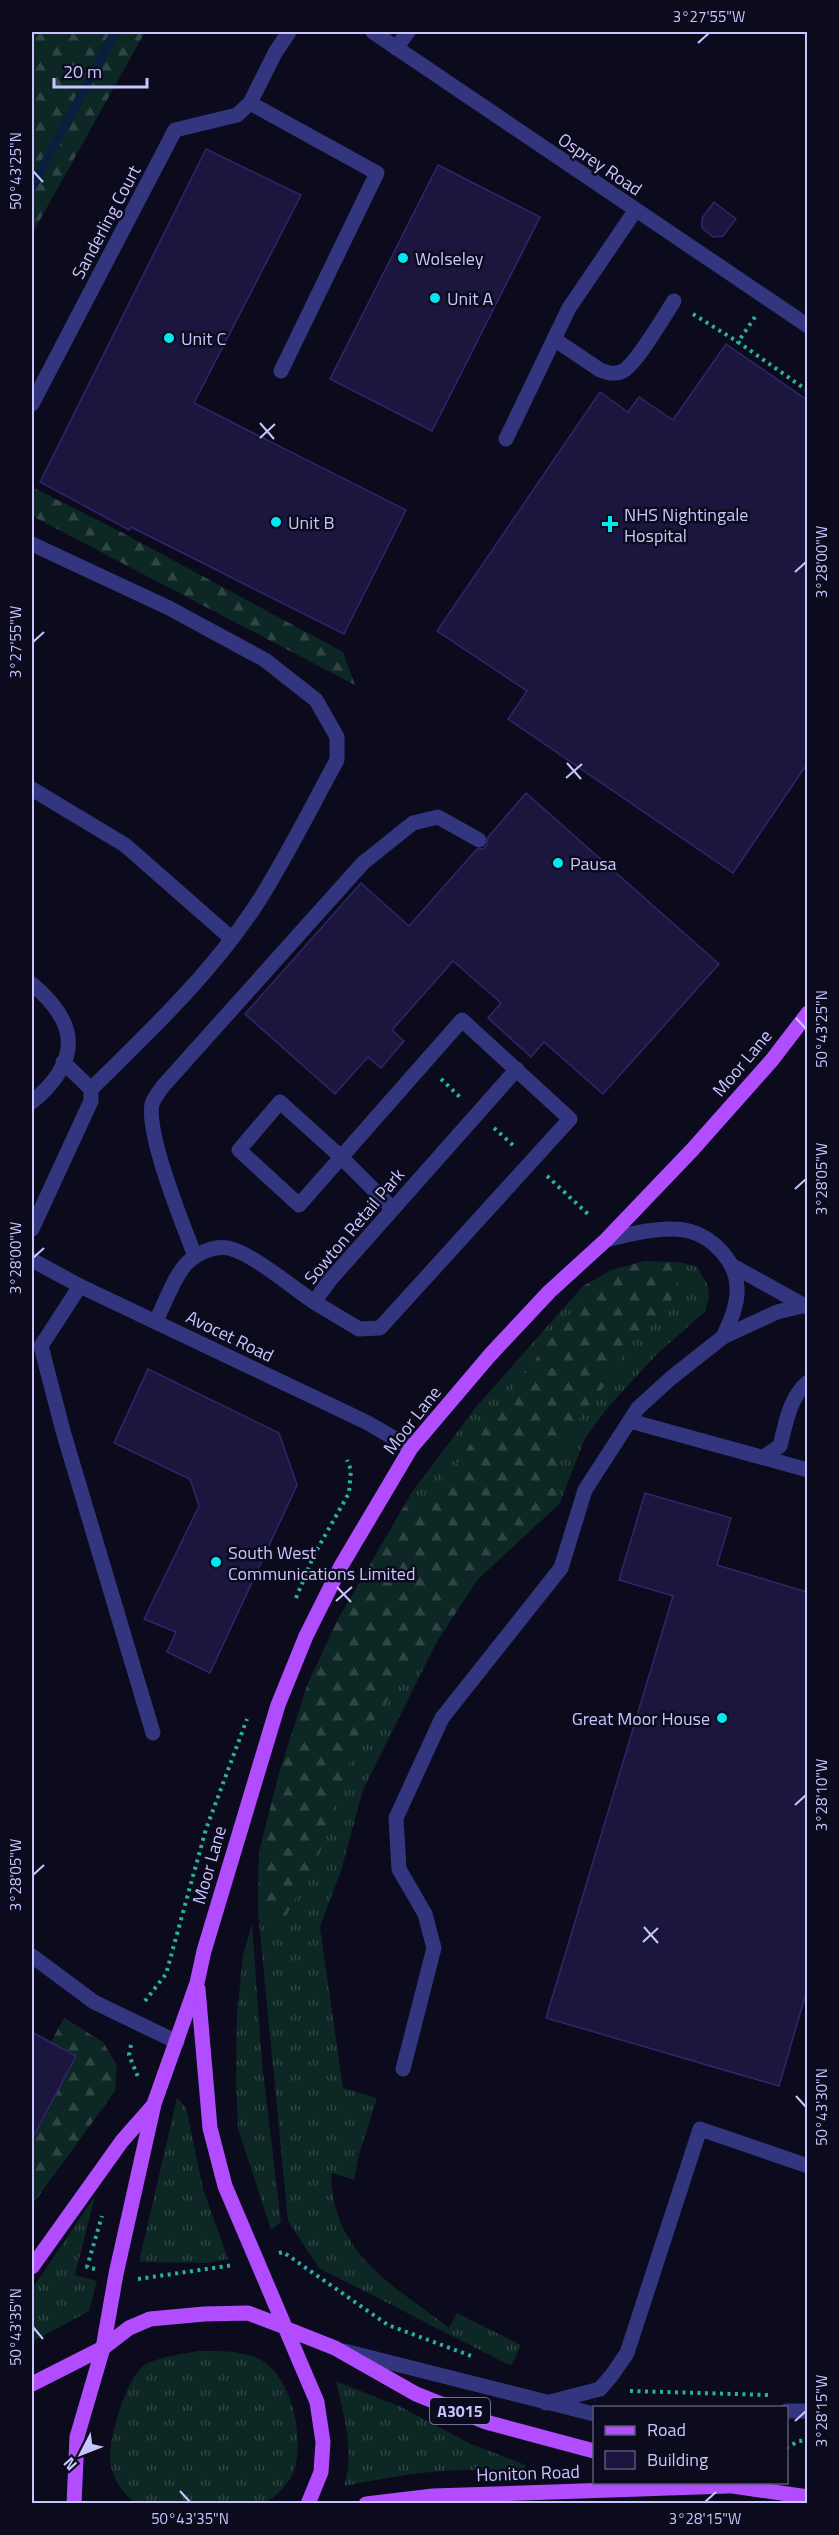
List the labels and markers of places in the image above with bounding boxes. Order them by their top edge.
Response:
place label: Wolseley [415,245,484,272]
marker: Wolseley [396,251,410,265]
place label: Unit A [447,285,493,312]
marker: Unit A [428,291,442,305]
place label: Unit C [181,325,226,352]
marker: Unit C [162,331,176,345]
place label: NHS Nightingale Hospital [624,501,748,549]
place label: Unit B [288,509,335,536]
marker: Unit B [269,515,283,529]
marker: NHS Nightingale Hospital [601,515,619,533]
place label: Pausa [570,850,617,877]
marker: Pausa [551,856,565,870]
place label: South West Communications Limited [228,1539,416,1587]
marker: South West Communications Limited [209,1555,223,1569]
place label: Great Moor House [572,1705,710,1732]
marker: Great Moor House [715,1711,729,1725]

